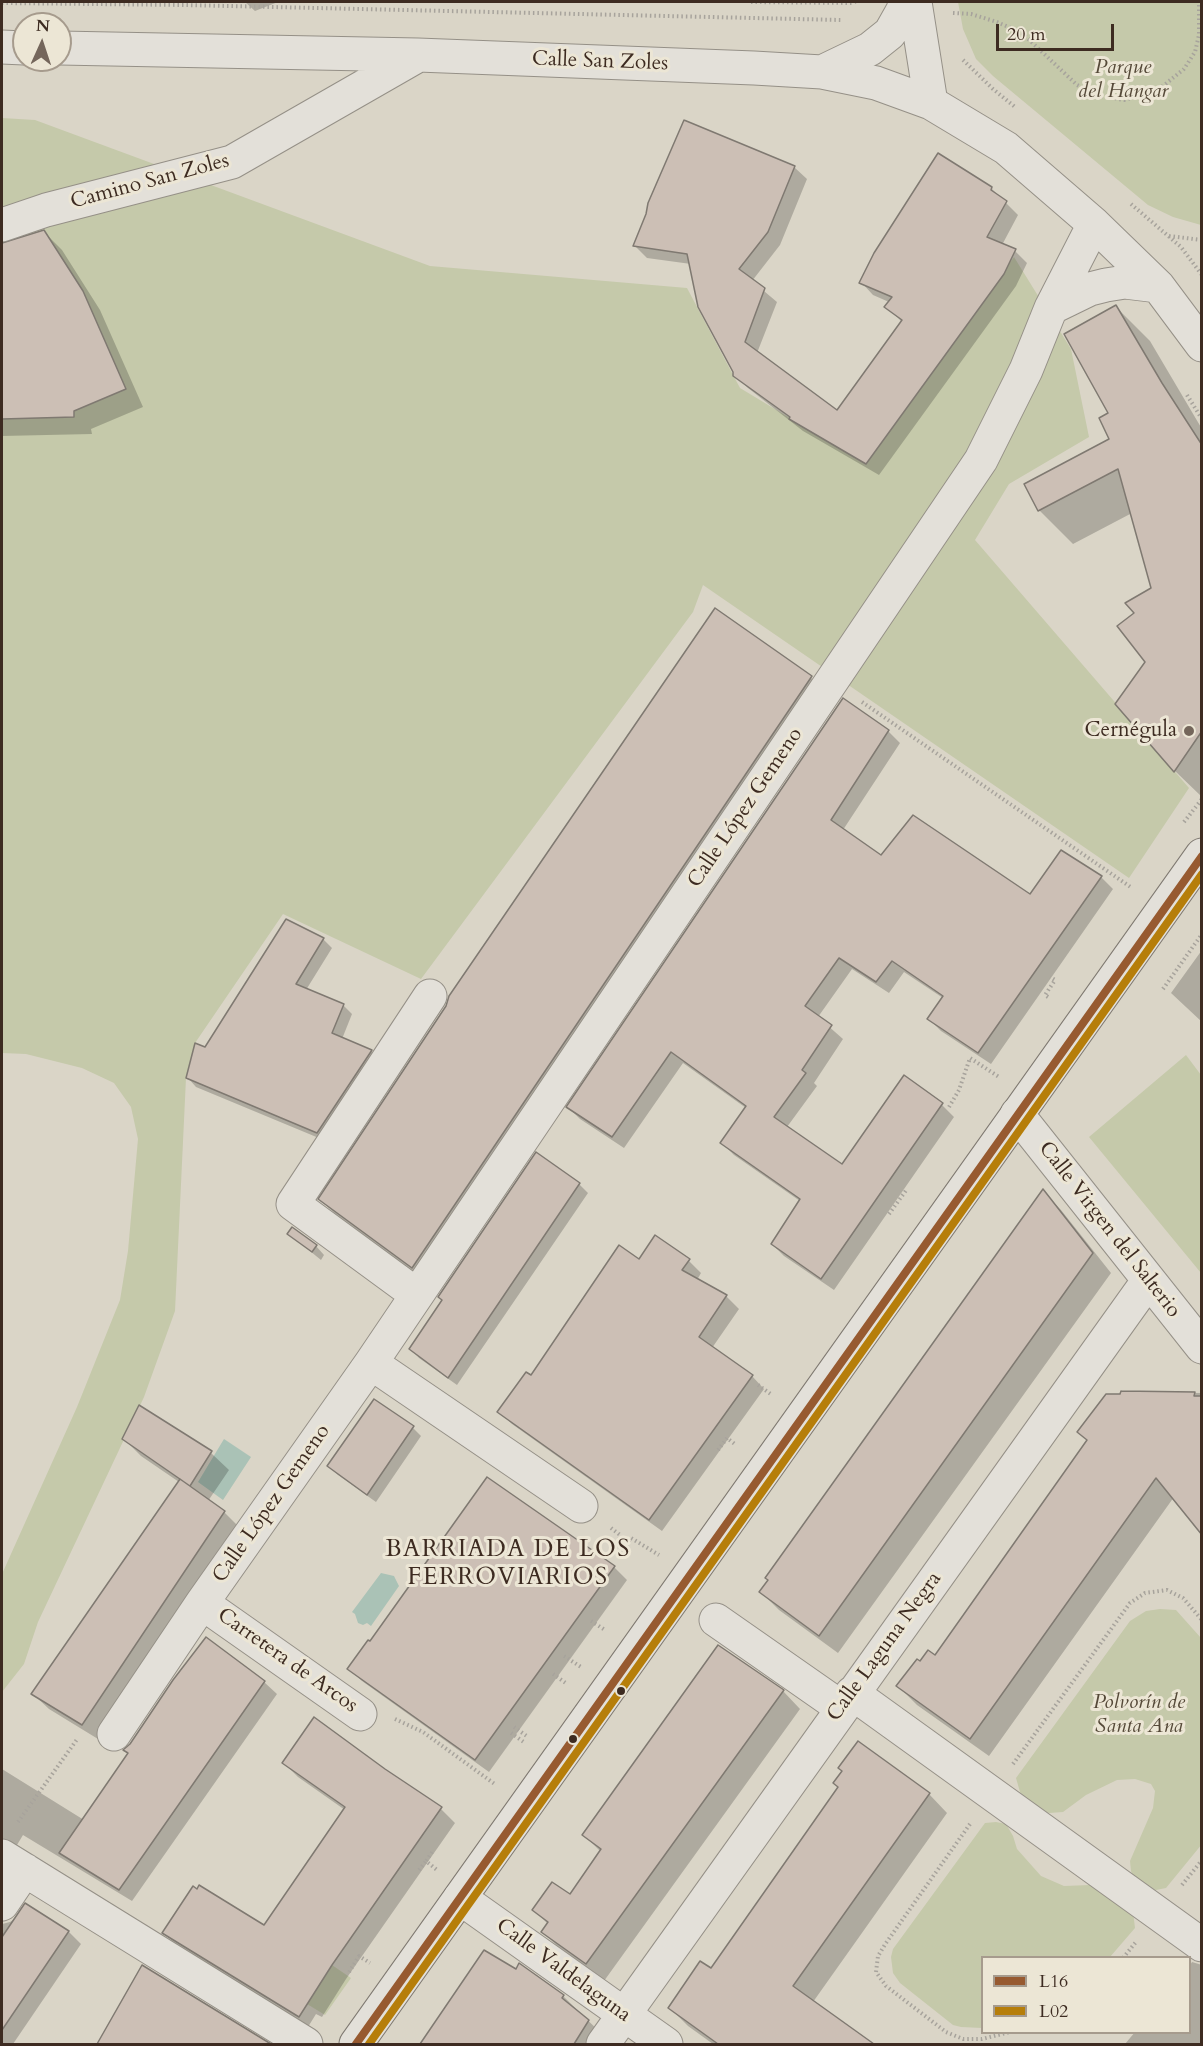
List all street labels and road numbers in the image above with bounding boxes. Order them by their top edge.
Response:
street label: Calle San Zoles [531,47,669,77]
street label: Camino San Zoles [68,149,232,215]
street label: Calle López Gemeno [683,723,809,893]
street label: Calle Virgen del Salterio [1032,1137,1186,1323]
street label: Calle López Gemeno [208,1420,336,1588]
street label: Calle Laguna Negra [822,1567,948,1727]
street label: Carretera de Arcos [212,1603,362,1719]
street label: Calle Valdelaguna [491,1914,635,2028]

